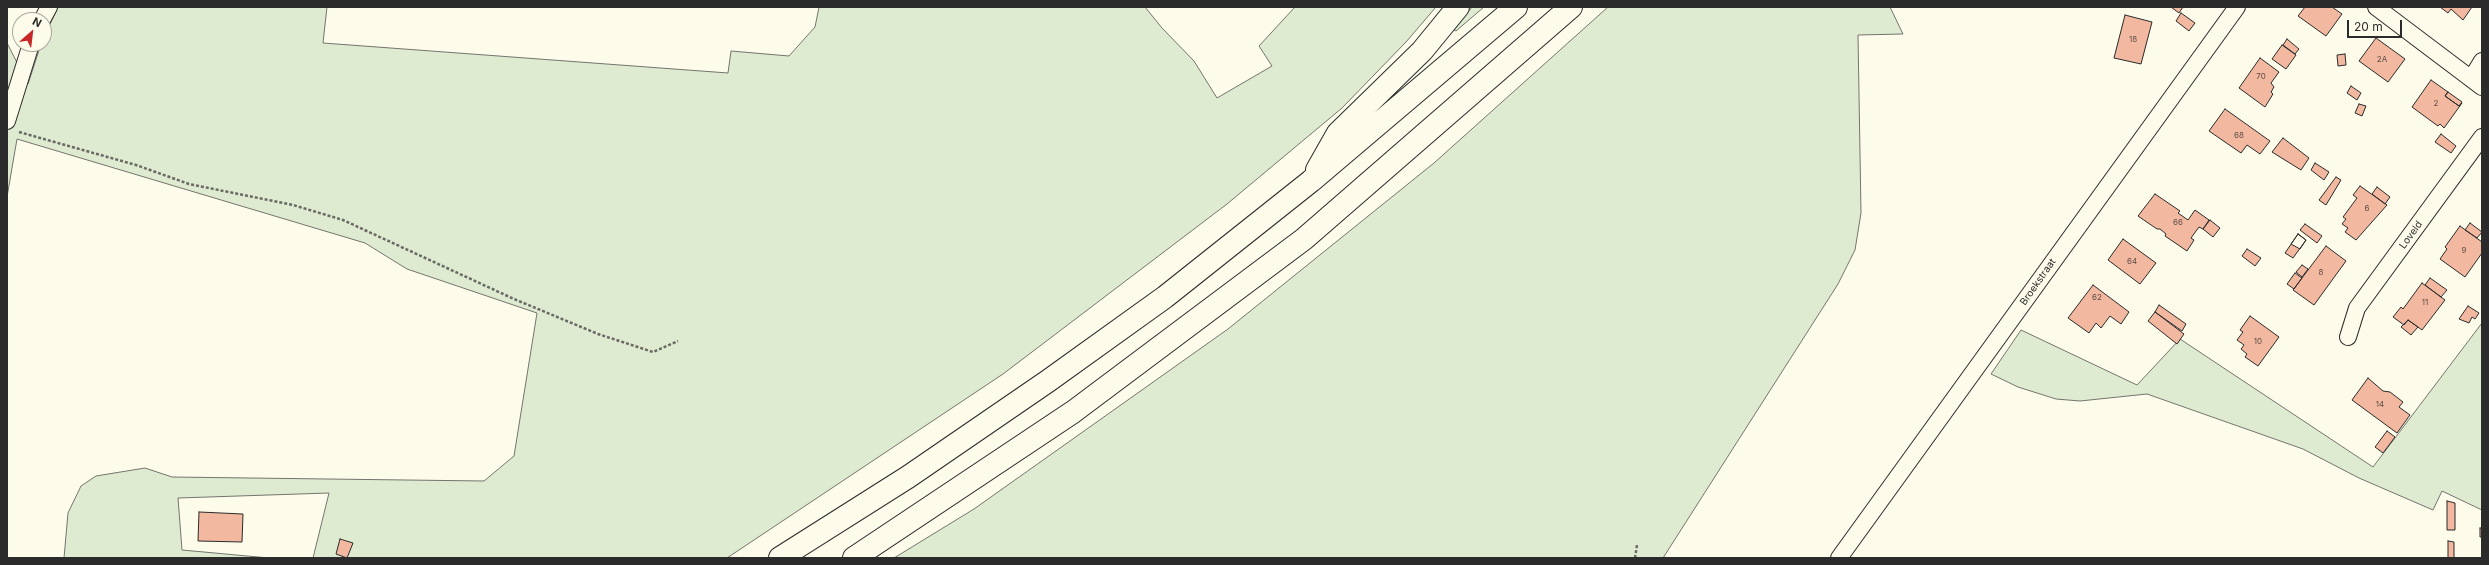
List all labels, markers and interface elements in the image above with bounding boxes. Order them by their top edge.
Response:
north arrow [12,12,52,52]
scale bar [2349,12,2404,38]
text: N [30,14,44,30]
text: 20 m [2354,19,2383,34]
house number: 18 [2129,35,2137,45]
house number: 2A [2377,55,2387,65]
house number: 70 [2256,72,2266,82]
house number: 2 [2434,99,2438,109]
house number: 68 [2234,131,2244,141]
house number: 6 [2365,204,2369,214]
house number: 66 [2173,218,2183,228]
street label: Loveld [2397,219,2425,251]
house number: 9 [2462,246,2466,256]
street label: Broekstraat [2018,256,2058,308]
house number: 64 [2127,257,2137,267]
house number: 8 [2319,268,2323,278]
house number: 62 [2092,293,2102,303]
house number: 11 [2422,298,2428,308]
house number: 10 [2254,337,2262,347]
house number: 14 [2376,400,2384,410]

